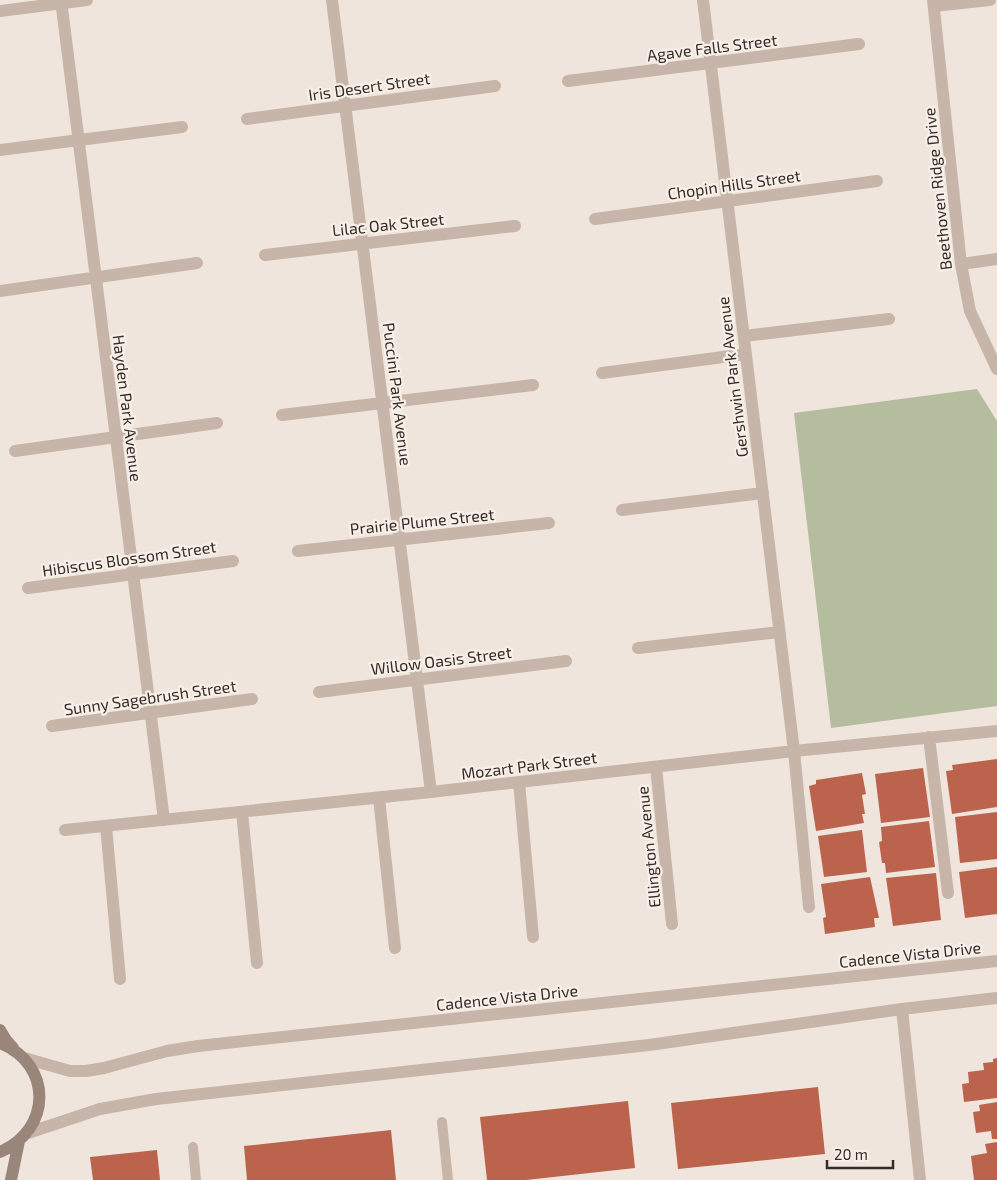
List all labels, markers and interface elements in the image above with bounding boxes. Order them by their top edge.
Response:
street label: Agave Falls Street [646,30,778,64]
street label: Iris Desert Street [307,68,431,104]
street label: Beethoven Ridge Drive [919,107,955,271]
street label: Chopin Hills Street [666,165,802,203]
street label: Lilac Oak Street [331,209,445,239]
street label: Gershwin Park Avenue [713,296,751,458]
street label: Puccini Park Avenue [380,321,416,467]
street label: Hayden Park Avenue [110,333,146,483]
street label: Prairie Plume Street [349,504,495,538]
street label: Hibiscus Blossom Street [41,536,217,580]
street label: Willow Oasis Street [369,642,513,678]
street label: Sunny Sagebrush Street [63,676,237,718]
street label: Mozart Park Street [460,747,598,783]
street label: Ellington Avenue [632,785,664,909]
street label: Cadence Vista Drive [838,937,982,971]
street label: Cadence Vista Drive [435,980,579,1014]
scale bar [827,1138,893,1170]
text: 20 m [834,1145,868,1163]

